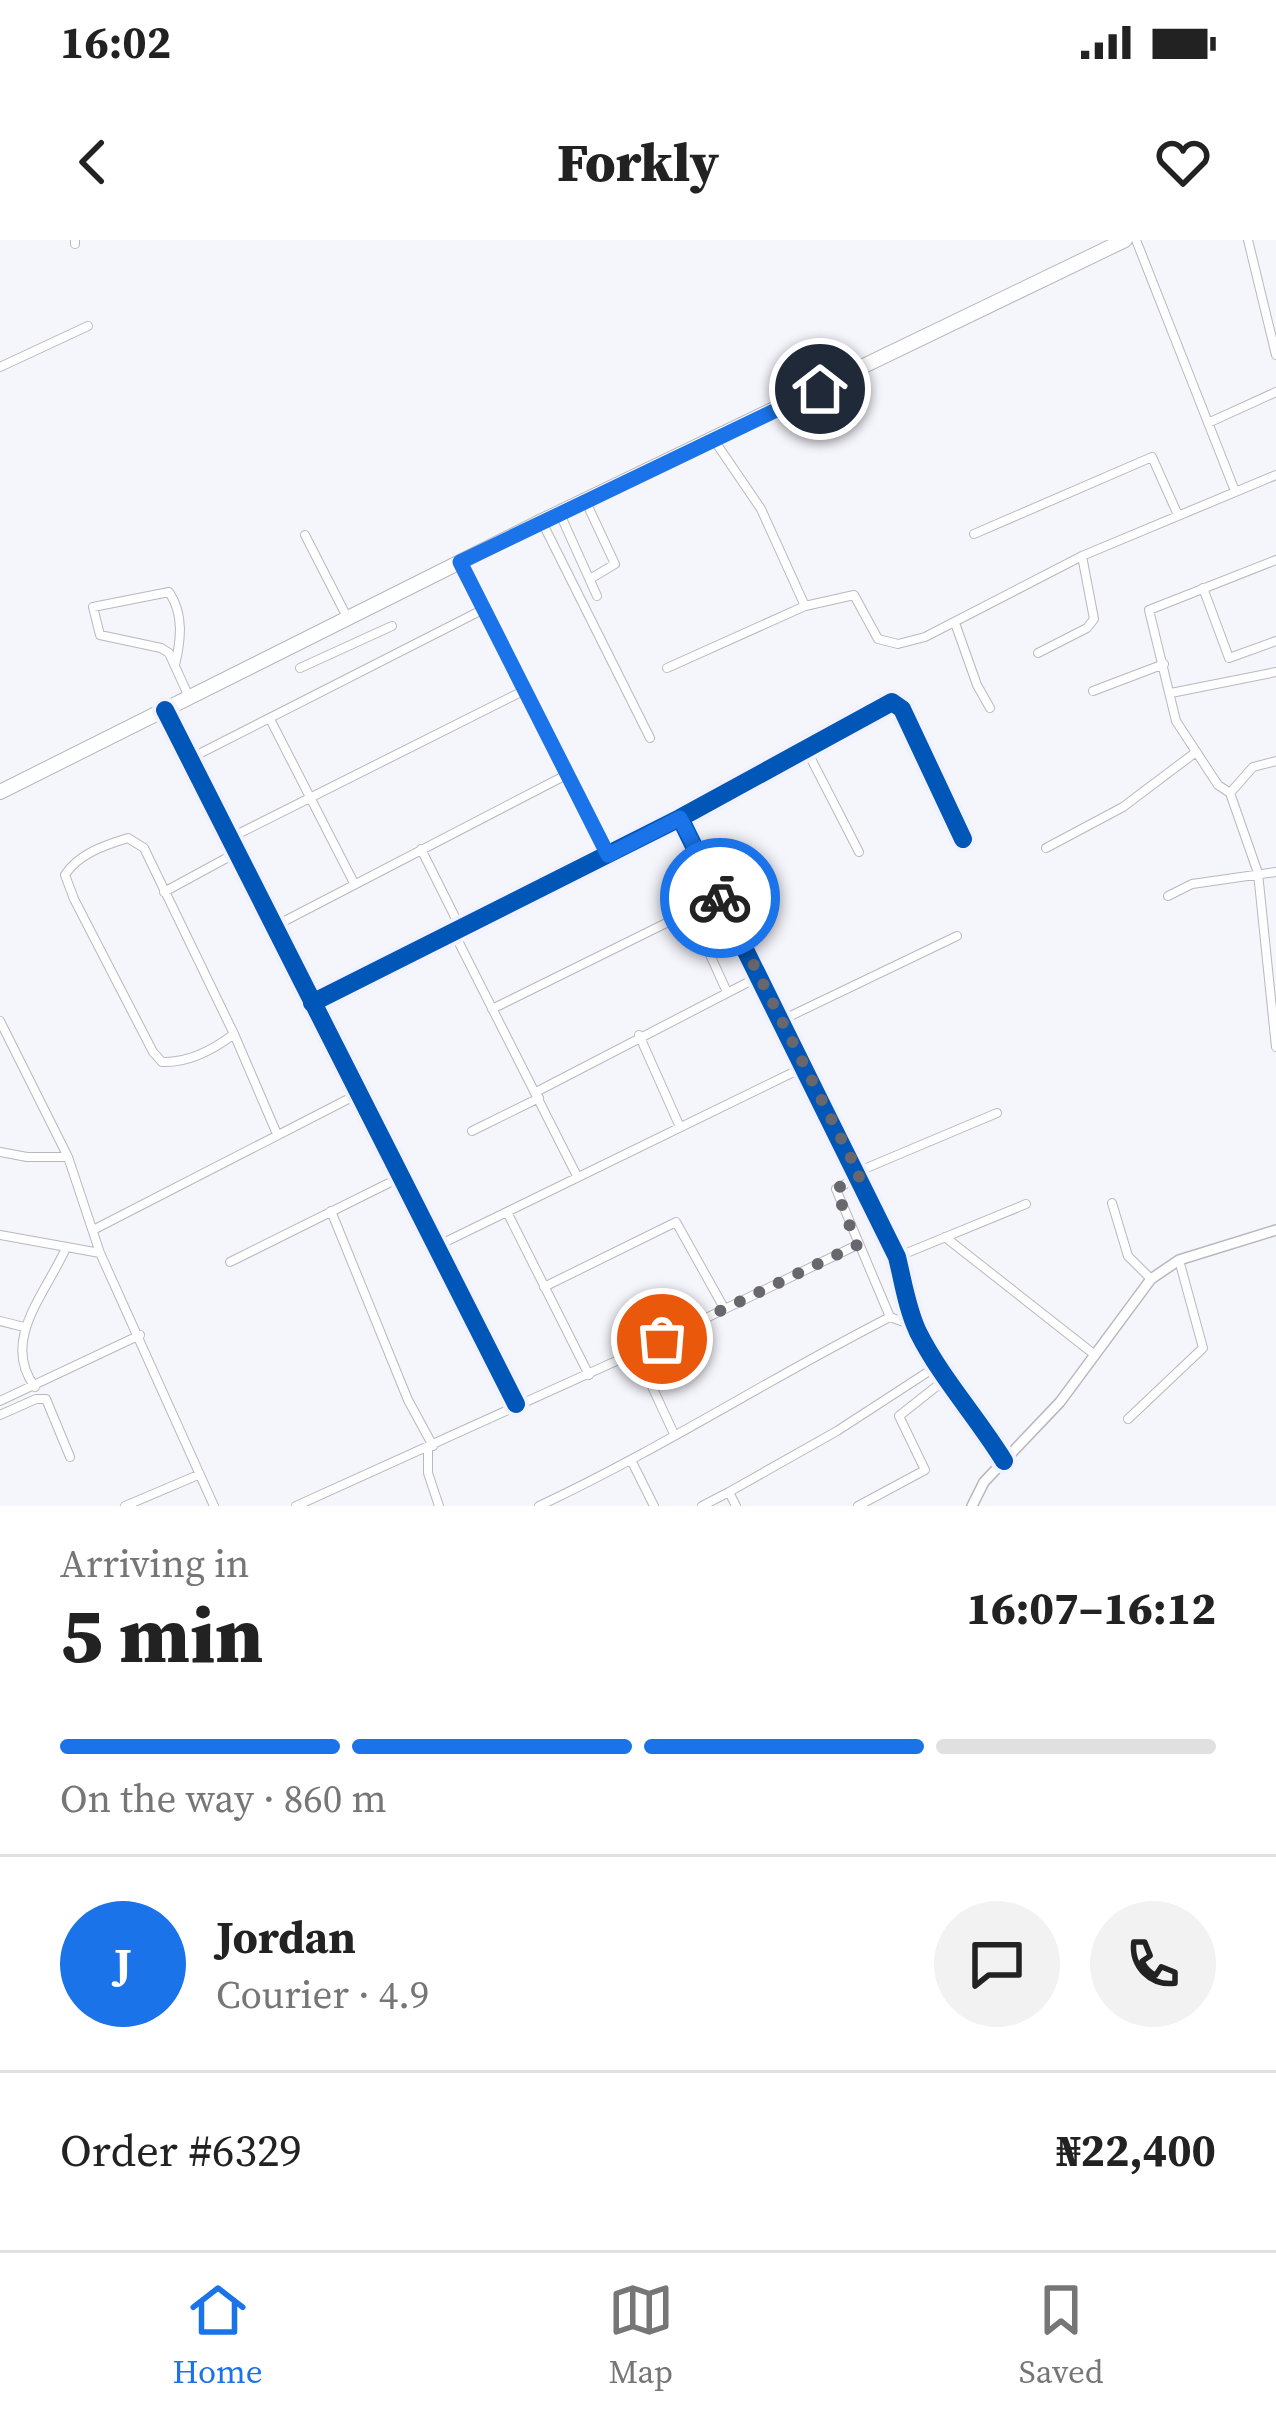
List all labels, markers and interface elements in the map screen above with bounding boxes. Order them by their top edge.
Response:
text: 16:02 [60,11,171,73]
text: Forkly [557,125,719,199]
icon: back [60,129,126,195]
icon: heart [1150,129,1216,195]
pin [769,338,871,440]
icon: home [787,356,853,422]
courier [660,838,780,958]
icon: bike [687,865,753,931]
pin [611,1288,713,1390]
icon: bag [629,1306,695,1372]
text: Arriving in [60,1537,249,1590]
text: 16:07–16:12 [966,1577,1216,1639]
text: 5 min [60,1581,263,1688]
text: On the way · 860 m [60,1772,387,1825]
button: chat [934,1901,1060,2027]
button: phone [1090,1901,1216,2027]
text: Jordan [216,1906,356,1968]
text: J [114,1933,132,1995]
text: Courier · 4.9 [216,1968,429,2021]
text: Order #6329 [60,2119,302,2181]
text: ₦22,400 [1056,2119,1216,2181]
tab: Home [173,2277,263,2394]
tab: Map [608,2277,674,2394]
tab: Saved [1019,2277,1103,2394]

